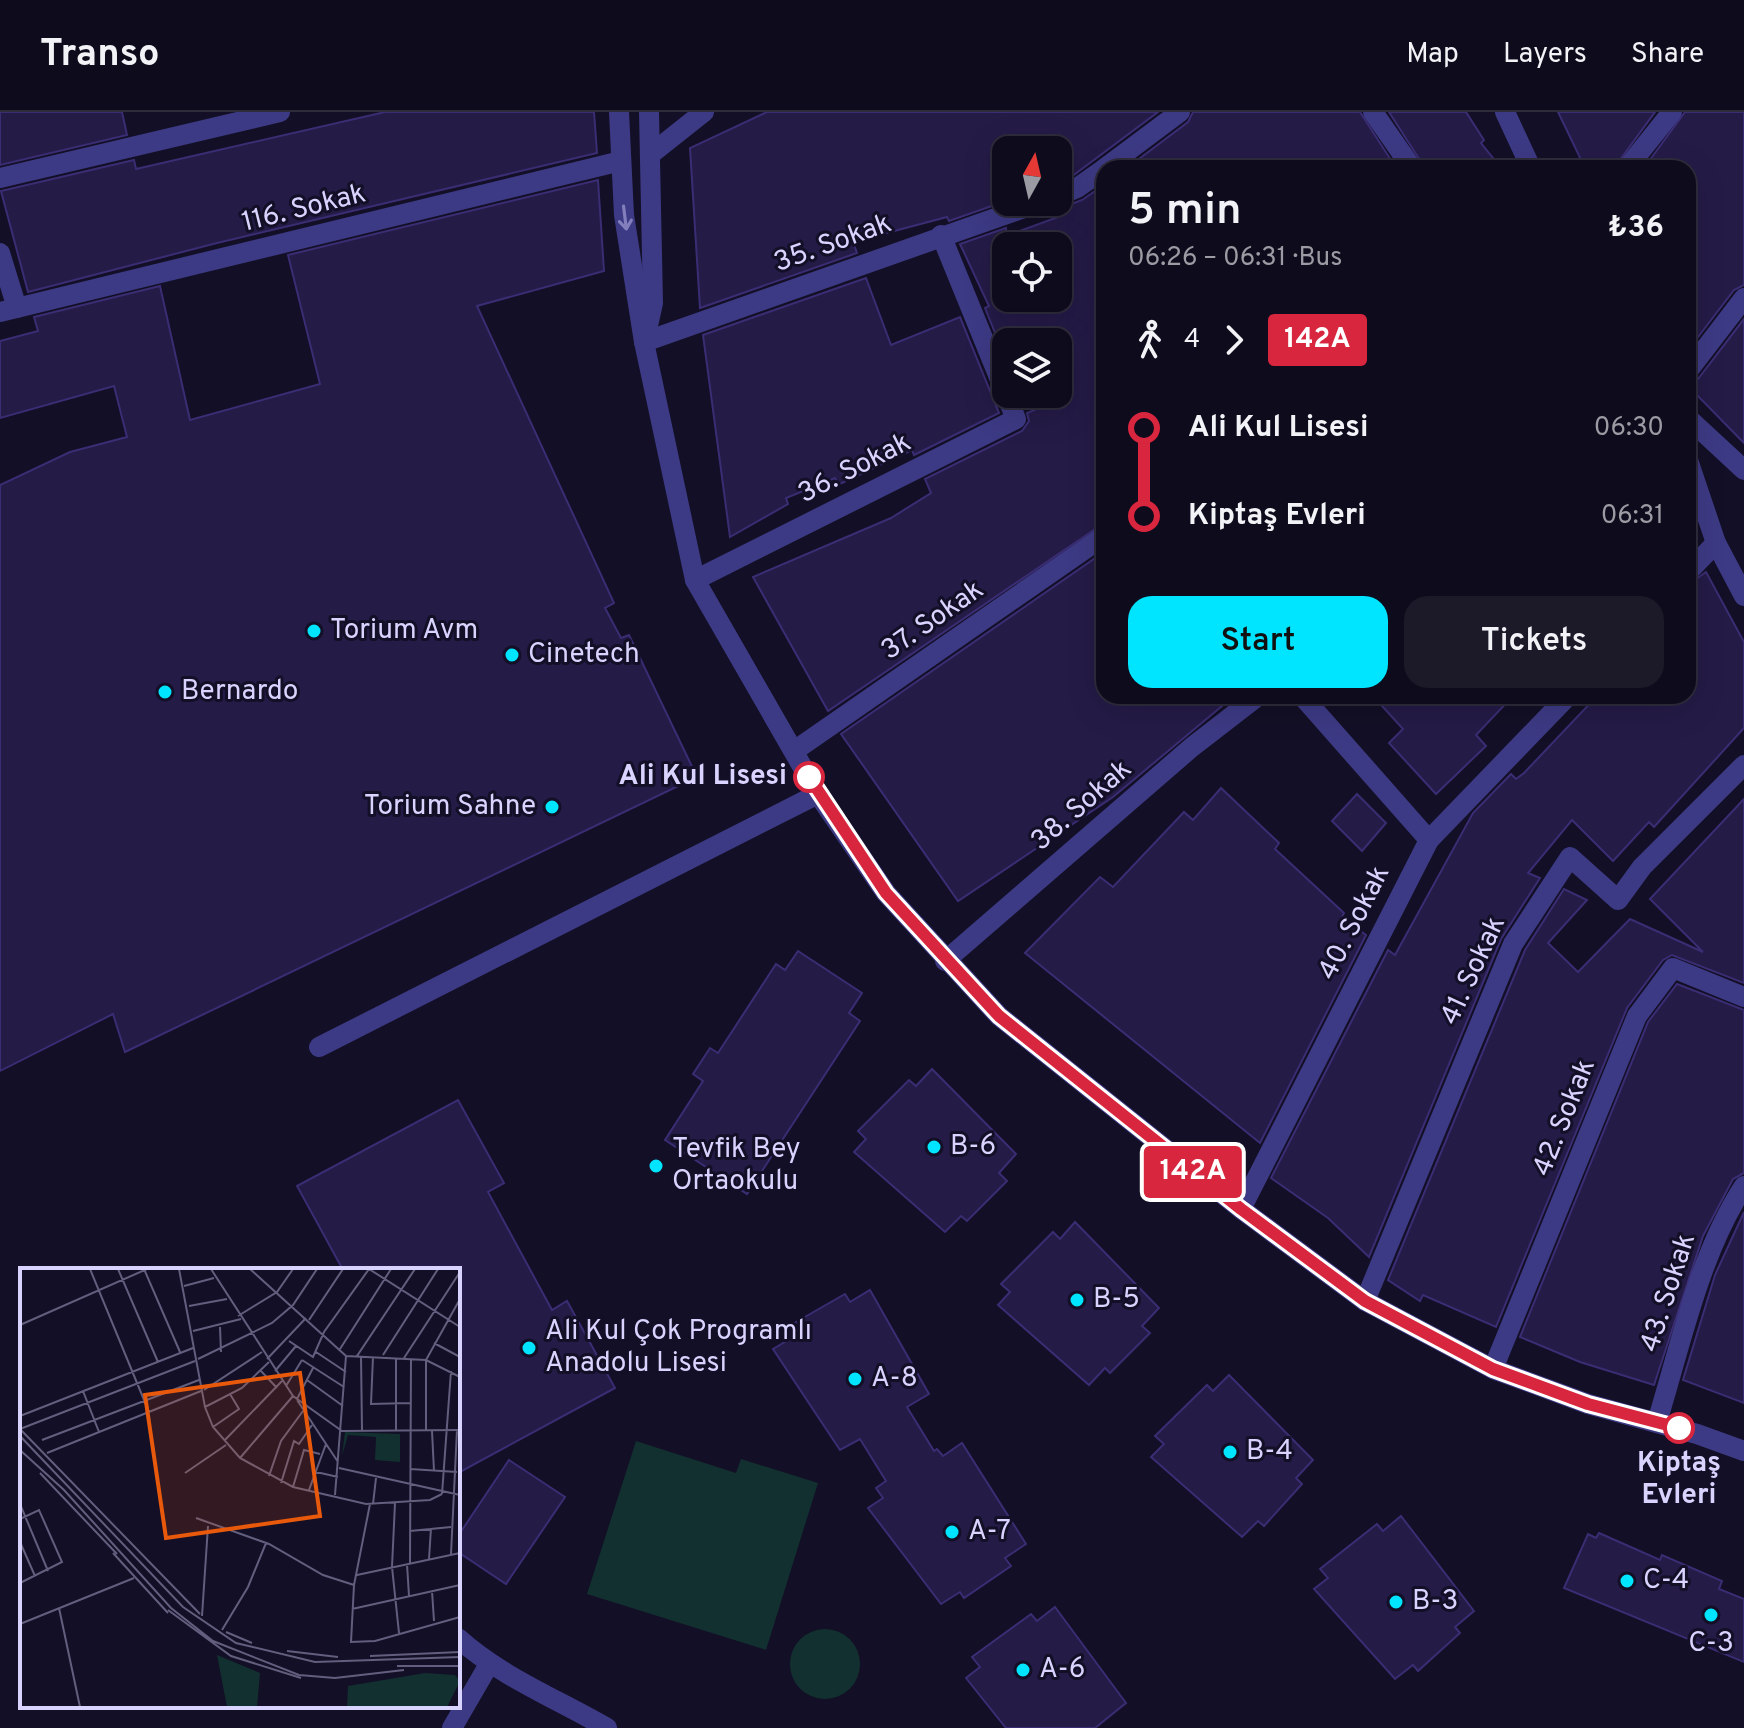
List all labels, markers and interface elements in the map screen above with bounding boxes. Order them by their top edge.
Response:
text: Transo [40,31,160,80]
text: Map [1406,37,1459,73]
text: Layers [1503,37,1587,73]
text: Share [1631,37,1704,73]
north arrow [992,136,1072,216]
map controls [992,136,1072,408]
street label: 116. Sokak [238,176,370,242]
text: 5 min [1128,184,1242,240]
one-way arrow [618,205,633,230]
street label: 35. Sokak [769,206,897,282]
text: ₺36 [1608,210,1664,247]
button: locate [992,232,1072,312]
text: 06:26 – 06:31 · Bus [1128,242,1342,275]
icon: walk [1128,318,1172,362]
icon: forward [1212,318,1256,362]
text: 142A [1284,322,1351,358]
text: 4 [1184,324,1200,357]
button: layers [992,328,1072,408]
text: Ali Kul Lisesi [1188,410,1368,447]
text: 06:30 [1594,412,1664,445]
street label: 36. Sokak [792,425,918,513]
text: Kiptaş Evleri [1188,498,1366,535]
text: 06:31 [1601,500,1664,533]
street label: 37. Sokak [875,573,991,669]
button: Start [1128,596,1388,688]
button: Tickets [1404,596,1664,688]
place label: Torium Avm [330,613,478,649]
marker: Torium Avm [305,622,323,640]
place label: Cinetech [528,637,640,673]
marker: Cinetech [503,646,521,664]
place label: Bernardo [181,674,298,710]
marker: Bernardo [156,683,174,701]
street label: 38. Sokak [1024,752,1140,860]
place label: Ali Kul Lisesi [619,759,787,795]
marker: Ali Kul Lisesi [794,762,824,792]
place label: Torium Sahne [364,789,536,825]
marker: Torium Sahne [543,798,561,816]
street label: 40. Sokak [1311,860,1399,986]
street label: 41. Sokak [1433,911,1515,1031]
street label: 42. Sokak [1525,1054,1605,1182]
place label: B-6 [950,1129,996,1165]
place label: Tevfik Bey Ortaokulu [672,1132,800,1200]
marker: B-6 [925,1138,943,1156]
line badge: 142A [1137,1146,1249,1198]
text: 142A [1160,1154,1226,1190]
marker: Tevfik Bey Ortaokulu [647,1157,665,1175]
street label: 43. Sokak [1633,1229,1705,1357]
inset map [20,1268,460,1708]
place label: B-5 [1093,1282,1140,1318]
marker: B-5 [1068,1291,1086,1309]
place label: Ali Kul Çok Programlı Anadolu Lisesi [545,1314,812,1382]
marker: Ali Kul Çok Programlı Anadolu Lisesi [520,1339,538,1357]
place label: A-8 [871,1361,918,1397]
marker: A-8 [846,1370,864,1388]
marker: Kiptaş Evleri [1664,1413,1694,1443]
place label: B-4 [1246,1434,1293,1470]
marker: B-4 [1221,1443,1239,1461]
place label: Kiptaş Evleri [1637,1446,1721,1514]
place label: A-7 [968,1514,1011,1550]
marker: A-7 [943,1523,961,1541]
place label: C-4 [1643,1563,1689,1599]
marker: C-4 [1618,1572,1636,1590]
place label: B-3 [1412,1584,1458,1620]
marker: B-3 [1387,1593,1405,1611]
marker: C-3 [1702,1606,1720,1624]
place label: C-3 [1688,1626,1734,1662]
place label: A-6 [1039,1652,1085,1688]
marker: A-6 [1014,1661,1032,1679]

